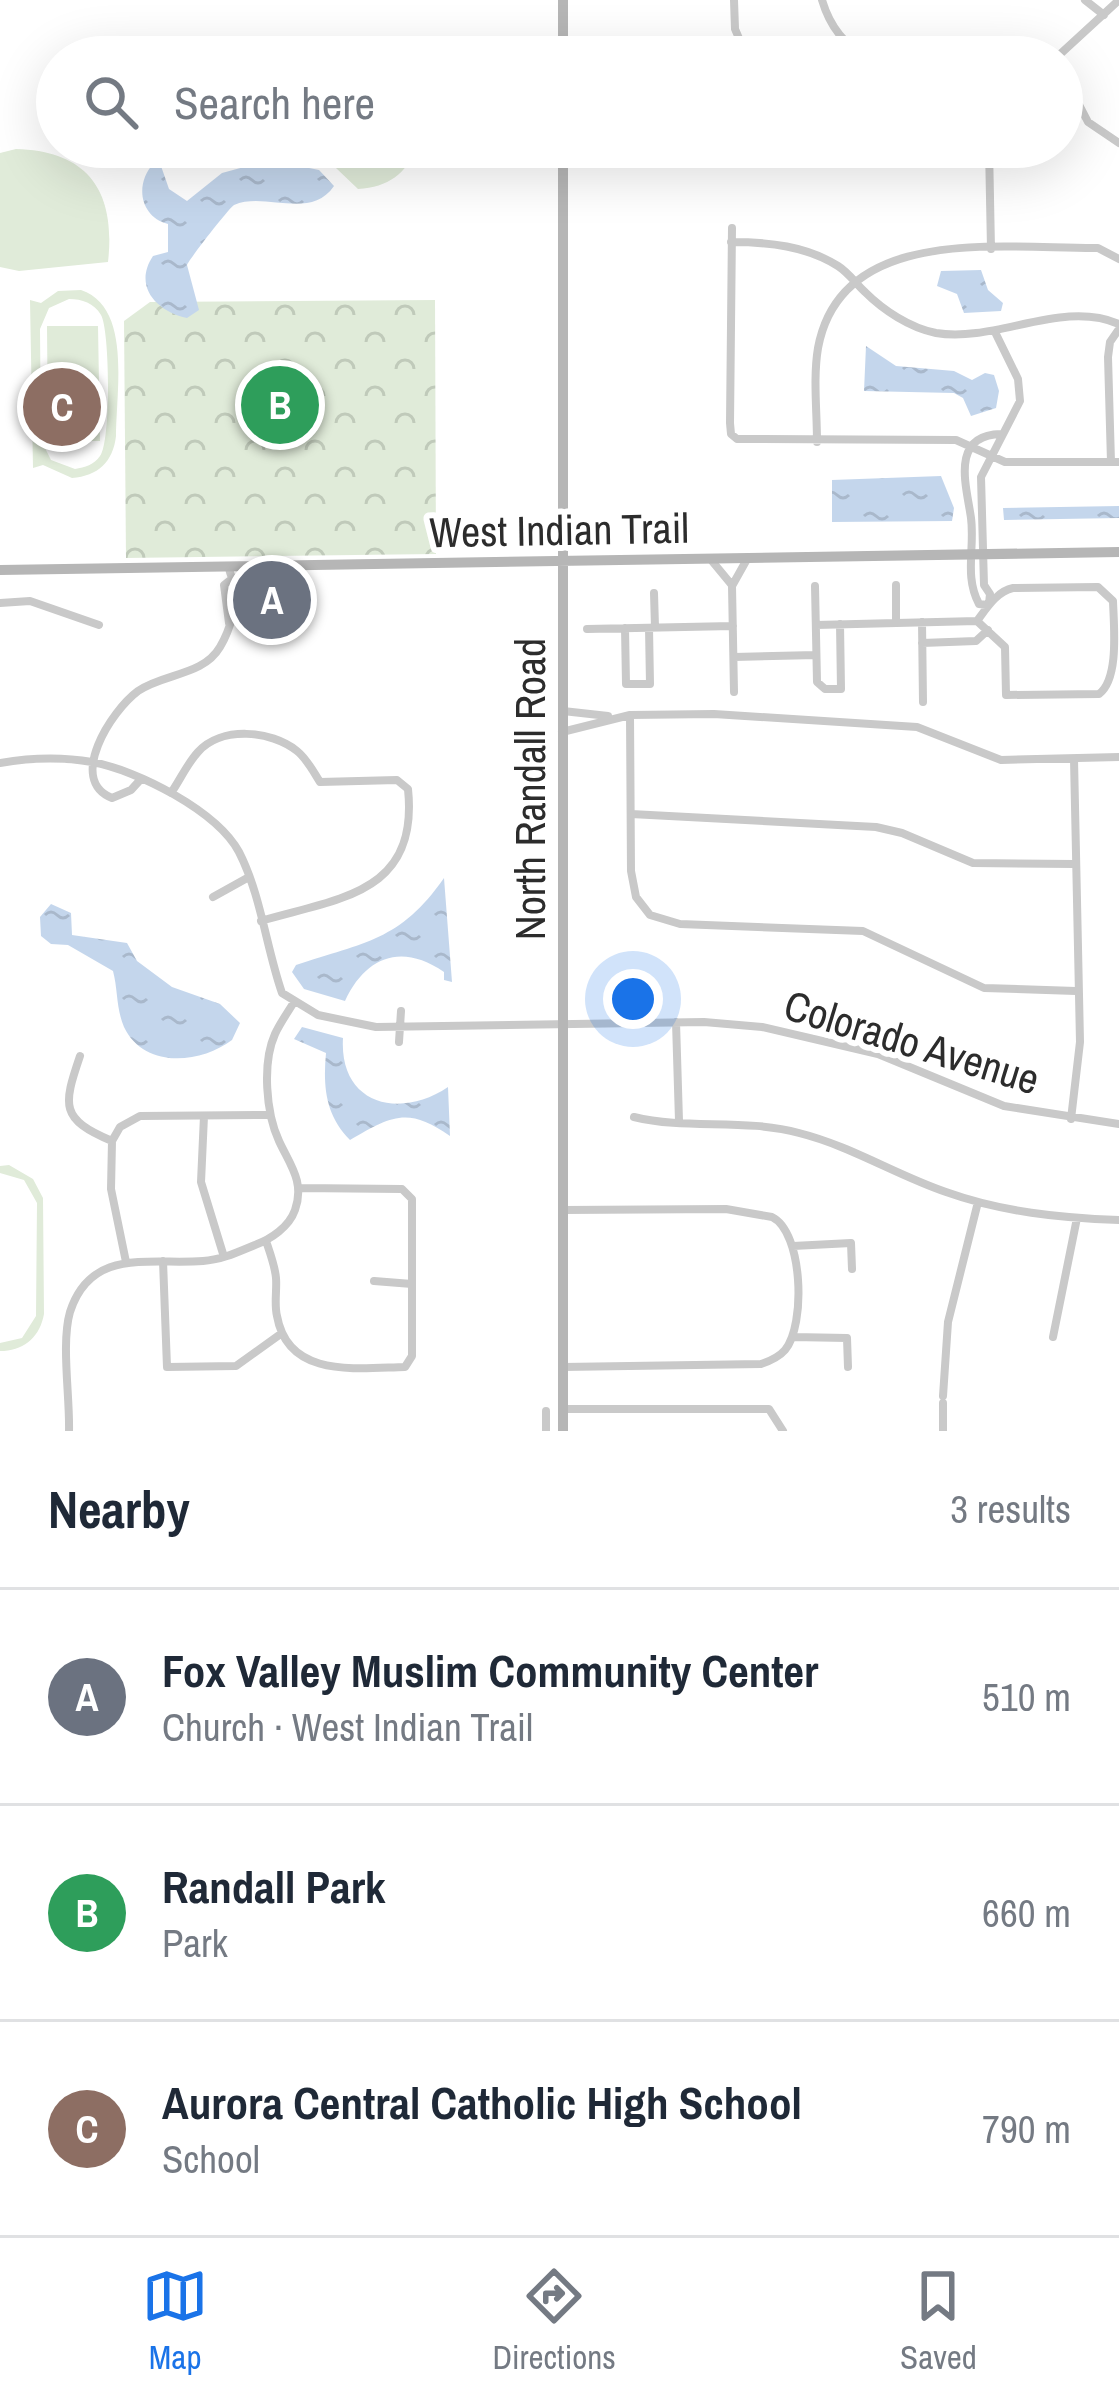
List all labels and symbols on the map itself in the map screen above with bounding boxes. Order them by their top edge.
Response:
pin: B [241,360,319,450]
pin: C [23,362,101,452]
street label: West Indian Trail [429,500,689,560]
pin: A [233,555,311,645]
street label: North Randall Road [502,638,558,940]
your location [603,969,663,1029]
street label: Colorado Avenue [778,977,1046,1107]

